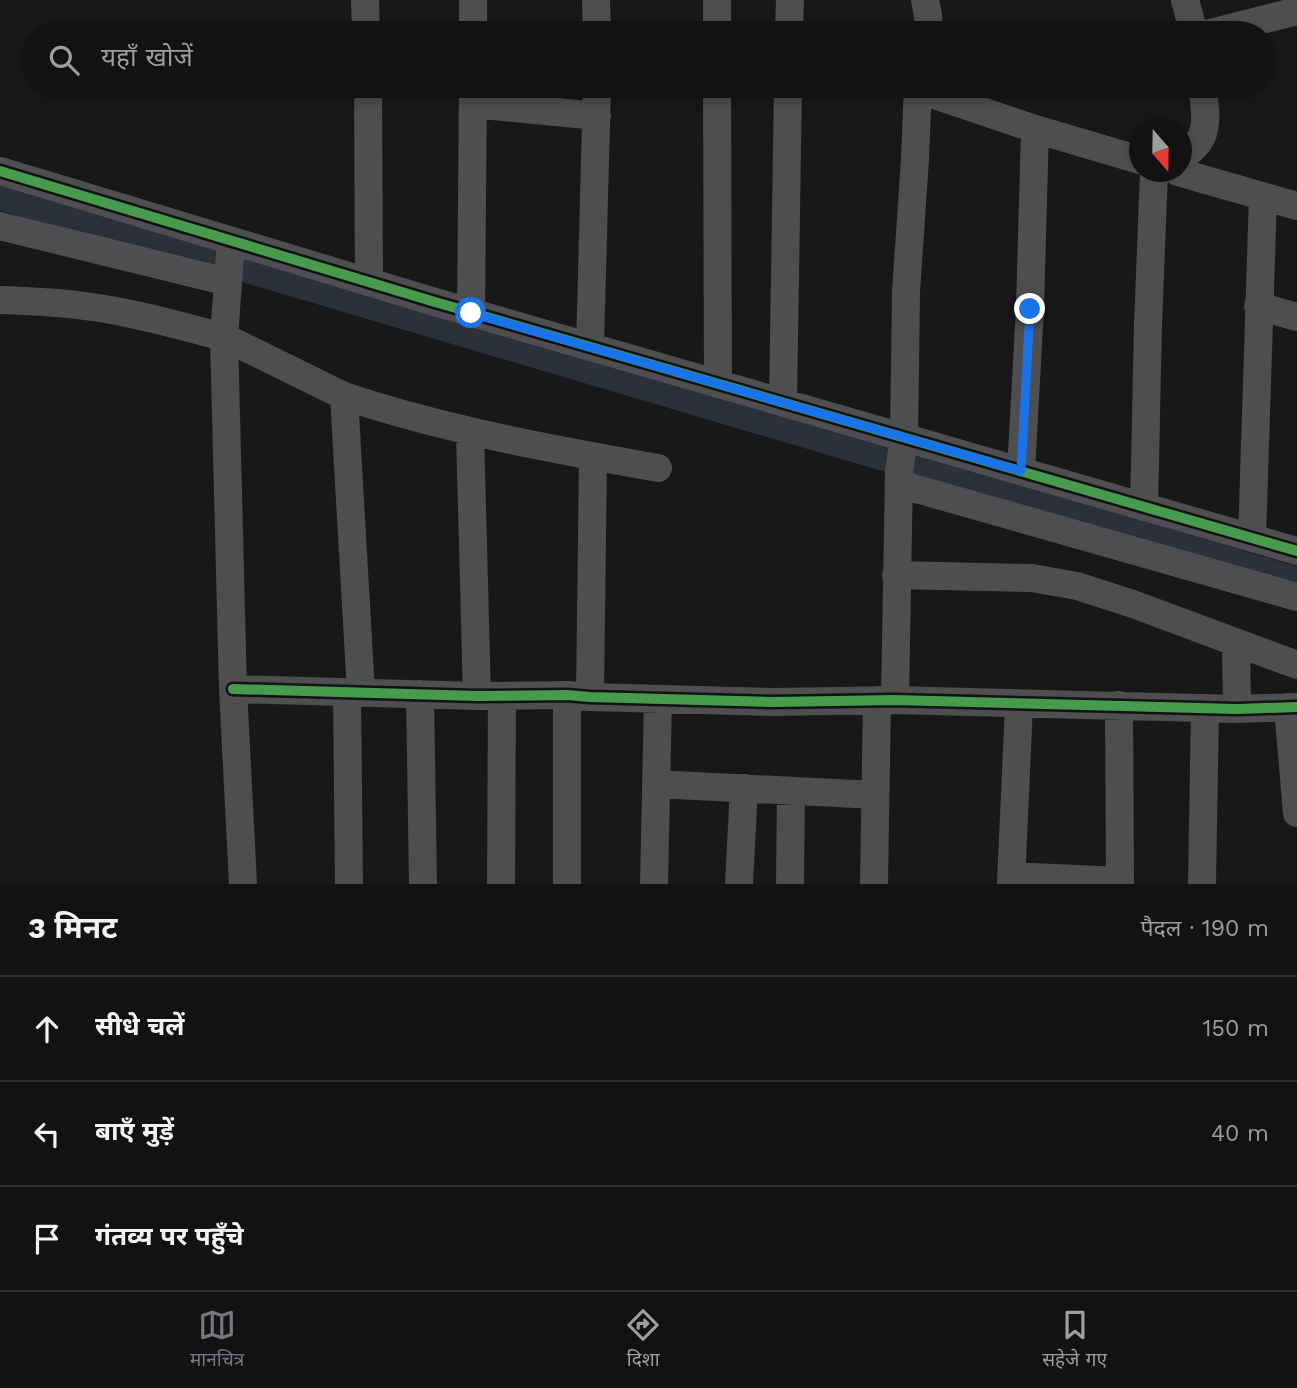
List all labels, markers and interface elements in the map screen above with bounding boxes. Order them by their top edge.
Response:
search box [21,21,1276,98]
icon: search [45,41,83,79]
text: यहाँ खोजें [101,42,193,72]
north arrow [1129,119,1192,182]
route end [1014,293,1045,324]
route start [455,297,486,328]
text: 3 मिनट [28,910,117,945]
text: पैदल · 190 m [1140,915,1269,942]
icon: ahead [28,1010,66,1048]
text: सीधे चलें [95,1011,184,1041]
text: 150 m [1203,1015,1269,1042]
icon: left [28,1115,66,1153]
text: बाएँ मुड़ें [95,1116,174,1146]
text: 40 m [1211,1120,1269,1147]
icon: arrive [28,1220,66,1258]
text: गंतव्य पर पहुँचे [95,1221,244,1251]
tab: मानचित्र [190,1306,244,1374]
tab: दिशा [624,1306,662,1374]
tab: सहेजे गए [1042,1306,1107,1374]

